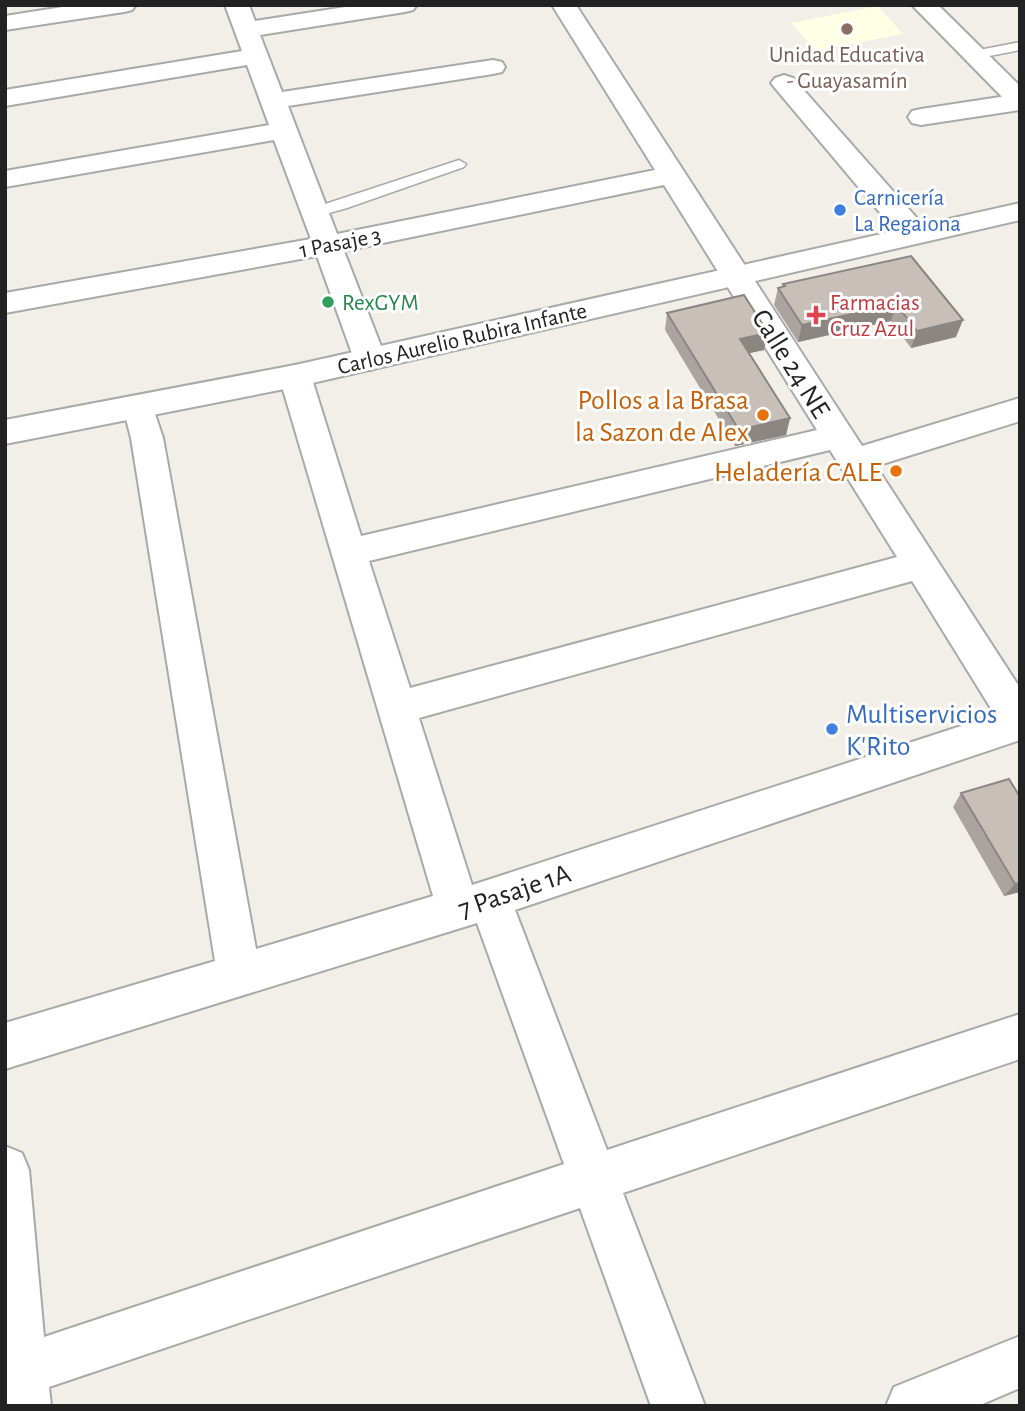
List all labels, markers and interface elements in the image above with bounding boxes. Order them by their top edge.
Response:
marker: Unidad Educativa - Guayasamín [839,21,855,37]
place label: Unidad Educativa - Guayasamín [769,44,925,93]
place label: Carnicería La Regaiona [854,187,961,236]
marker: Carnicería La Regaiona [832,202,848,218]
street label: 1 Pasaje 3 [297,224,383,263]
place label: RexGYM [342,292,419,315]
place label: Farmacias Cruz Azul [830,292,920,341]
marker: RexGYM [320,294,336,310]
street label: Carlos Aurelio Rubira Infante [336,300,589,379]
street label: Calle 24 NE [746,305,835,423]
marker: Farmacias Cruz Azul [808,307,824,323]
place label: Pollos a la Brasa la Sazon de Alex [575,387,749,447]
marker: Pollos a la Brasa la Sazon de Alex [755,407,771,423]
place label: Heladería CALE [714,459,882,487]
marker: Heladería CALE [888,463,904,479]
place label: Multiservicios K'Rito [846,701,997,761]
marker: Multiservicios K'Rito [824,721,840,737]
street label: 7 Pasaje 1A [455,860,575,924]

